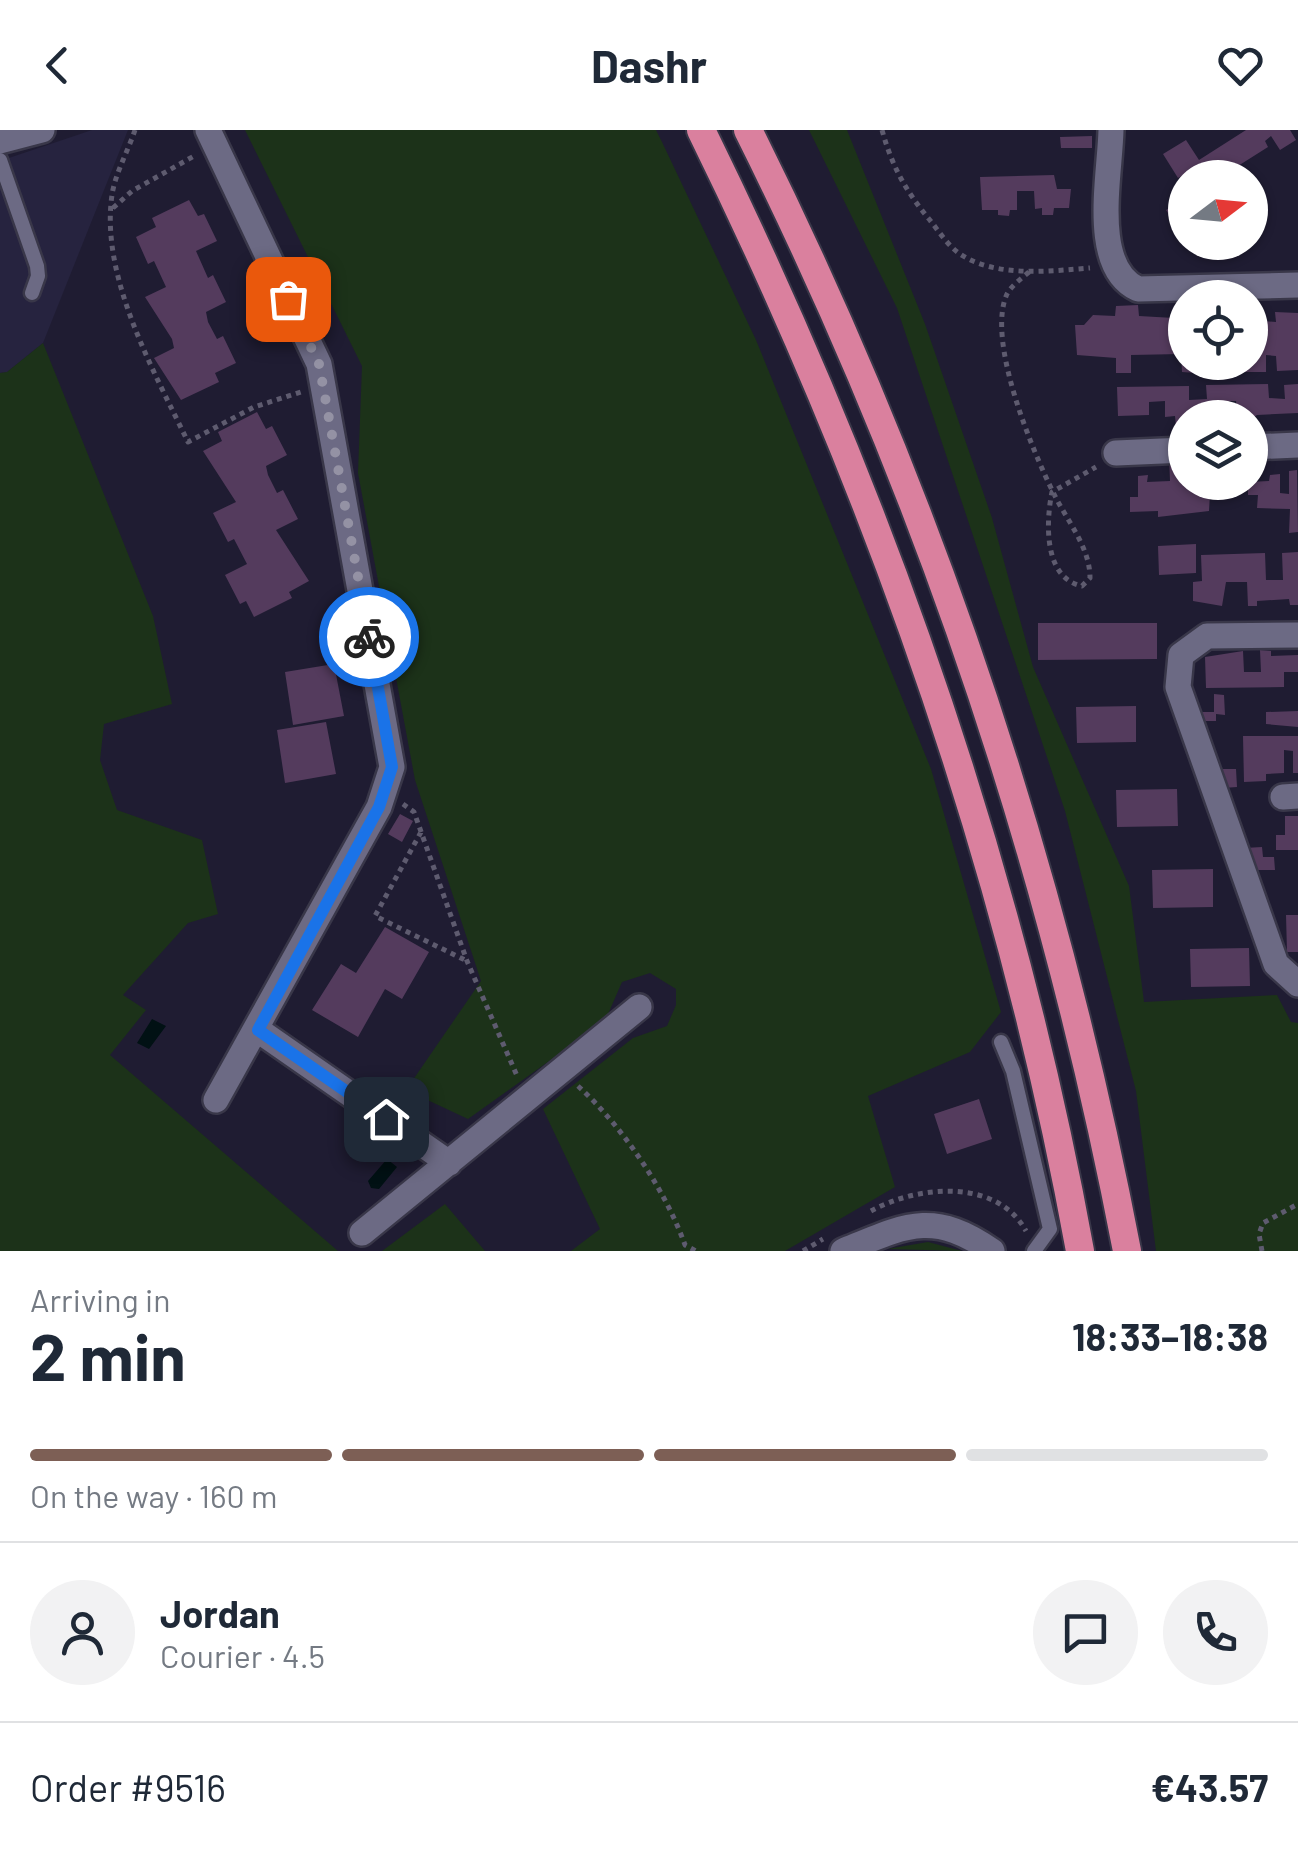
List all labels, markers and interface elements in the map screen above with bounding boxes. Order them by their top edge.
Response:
icon: back [30,38,85,93]
text: Dashr [591,38,707,92]
icon: heart [1213,38,1268,93]
north arrow [1168,160,1268,260]
map controls [1168,160,1268,500]
pin [246,257,331,342]
icon: bag [261,272,316,327]
button: locate [1168,280,1268,380]
button: layers [1168,400,1268,500]
courier [319,587,419,687]
icon: bike [342,610,397,665]
pin [344,1077,429,1162]
icon: home [359,1092,414,1147]
text: Arriving in [30,1280,170,1318]
text: 18:33–18:38 [1072,1313,1268,1359]
text: 2 min [30,1316,186,1394]
text: On the way · 160 m [30,1476,277,1514]
button: person [30,1580,135,1685]
button: chat [1033,1580,1138,1685]
button: phone [1163,1580,1268,1685]
text: Jordan [160,1590,280,1636]
text: Courier · 4.5 [160,1636,325,1674]
text: Order #9516 [30,1764,226,1810]
text: €43.57 [1151,1764,1268,1810]

